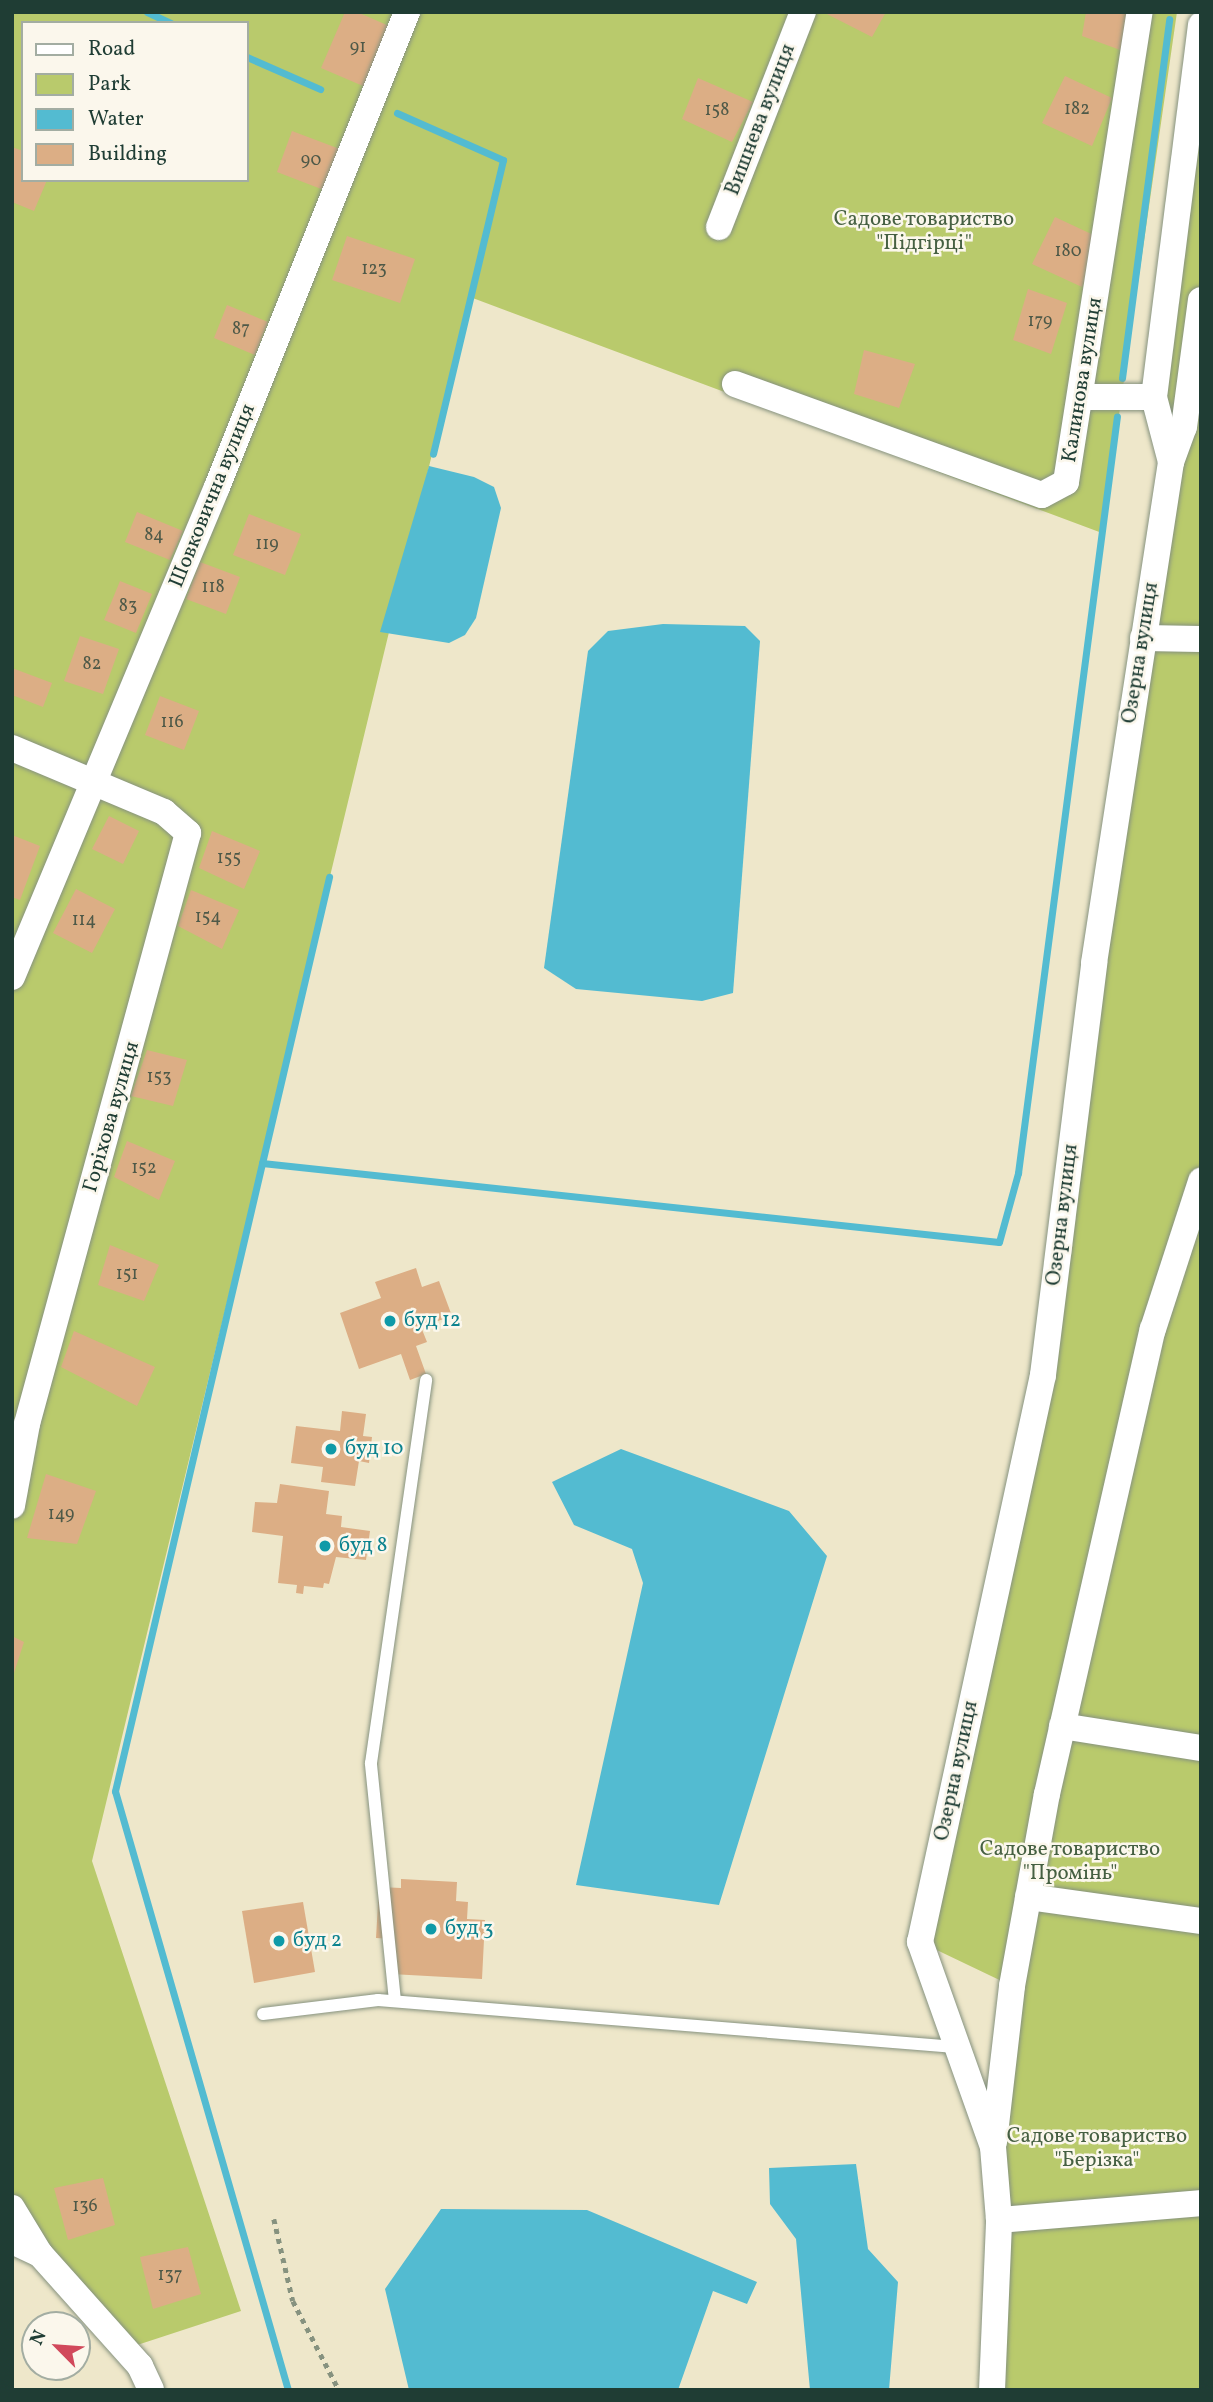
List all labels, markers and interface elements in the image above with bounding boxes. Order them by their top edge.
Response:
legend [21,21,248,182]
text: Road [88,35,135,64]
house number: 91 [350,37,366,59]
street label: Вишнева вулиця [721,41,801,199]
text: Park [88,70,131,99]
house number: 182 [1064,99,1090,121]
house number: 158 [705,100,729,122]
text: Water [88,105,144,134]
text: Building [88,140,167,169]
house number: 90 [301,150,321,172]
park label: Садове товариство "Підгірці" [834,207,1014,257]
house number: 180 [1055,241,1081,263]
house number: 123 [361,259,387,281]
street label: Калинова вулиця [1057,296,1109,464]
house number: 179 [1028,311,1052,333]
house number: 87 [232,319,250,341]
street label: Шовковична вулиця [165,400,261,592]
house number: 84 [144,525,164,547]
house number: 119 [255,534,279,556]
house number: 118 [201,577,225,599]
street label: Озерна вулиця [1117,581,1165,725]
house number: 83 [119,596,137,618]
house number: 82 [83,654,101,676]
house number: 116 [160,712,184,734]
house number: 155 [217,848,241,870]
house number: 154 [195,907,221,929]
house number: 114 [72,910,96,932]
street label: Горіхова вулиця [78,1039,146,1195]
house number: 153 [147,1067,171,1089]
street label: Озерна вулиця [1042,1143,1084,1287]
house number: 152 [131,1158,157,1180]
house number: 151 [116,1264,138,1286]
place label: буд 12 [404,1308,461,1334]
marker: буд 12 [382,1313,398,1329]
place label: буд 10 [345,1436,403,1462]
marker: буд 10 [323,1441,339,1457]
house number: 149 [48,1504,74,1526]
place label: буд 8 [339,1533,387,1559]
marker: буд 8 [317,1538,333,1554]
street label: Озерна вулиця [930,1699,984,1843]
park label: Садове товариство "Промінь" [980,1837,1160,1887]
place label: буд 3 [445,1916,493,1942]
marker: буд 3 [423,1921,439,1937]
place label: буд 2 [293,1928,342,1954]
marker: буд 2 [271,1933,287,1949]
park label: Садове товариство "Берізка" [1007,2124,1187,2174]
house number: 136 [72,2196,98,2218]
house number: 137 [158,2265,182,2287]
north arrow [21,2311,91,2381]
text: N [24,2326,53,2350]

